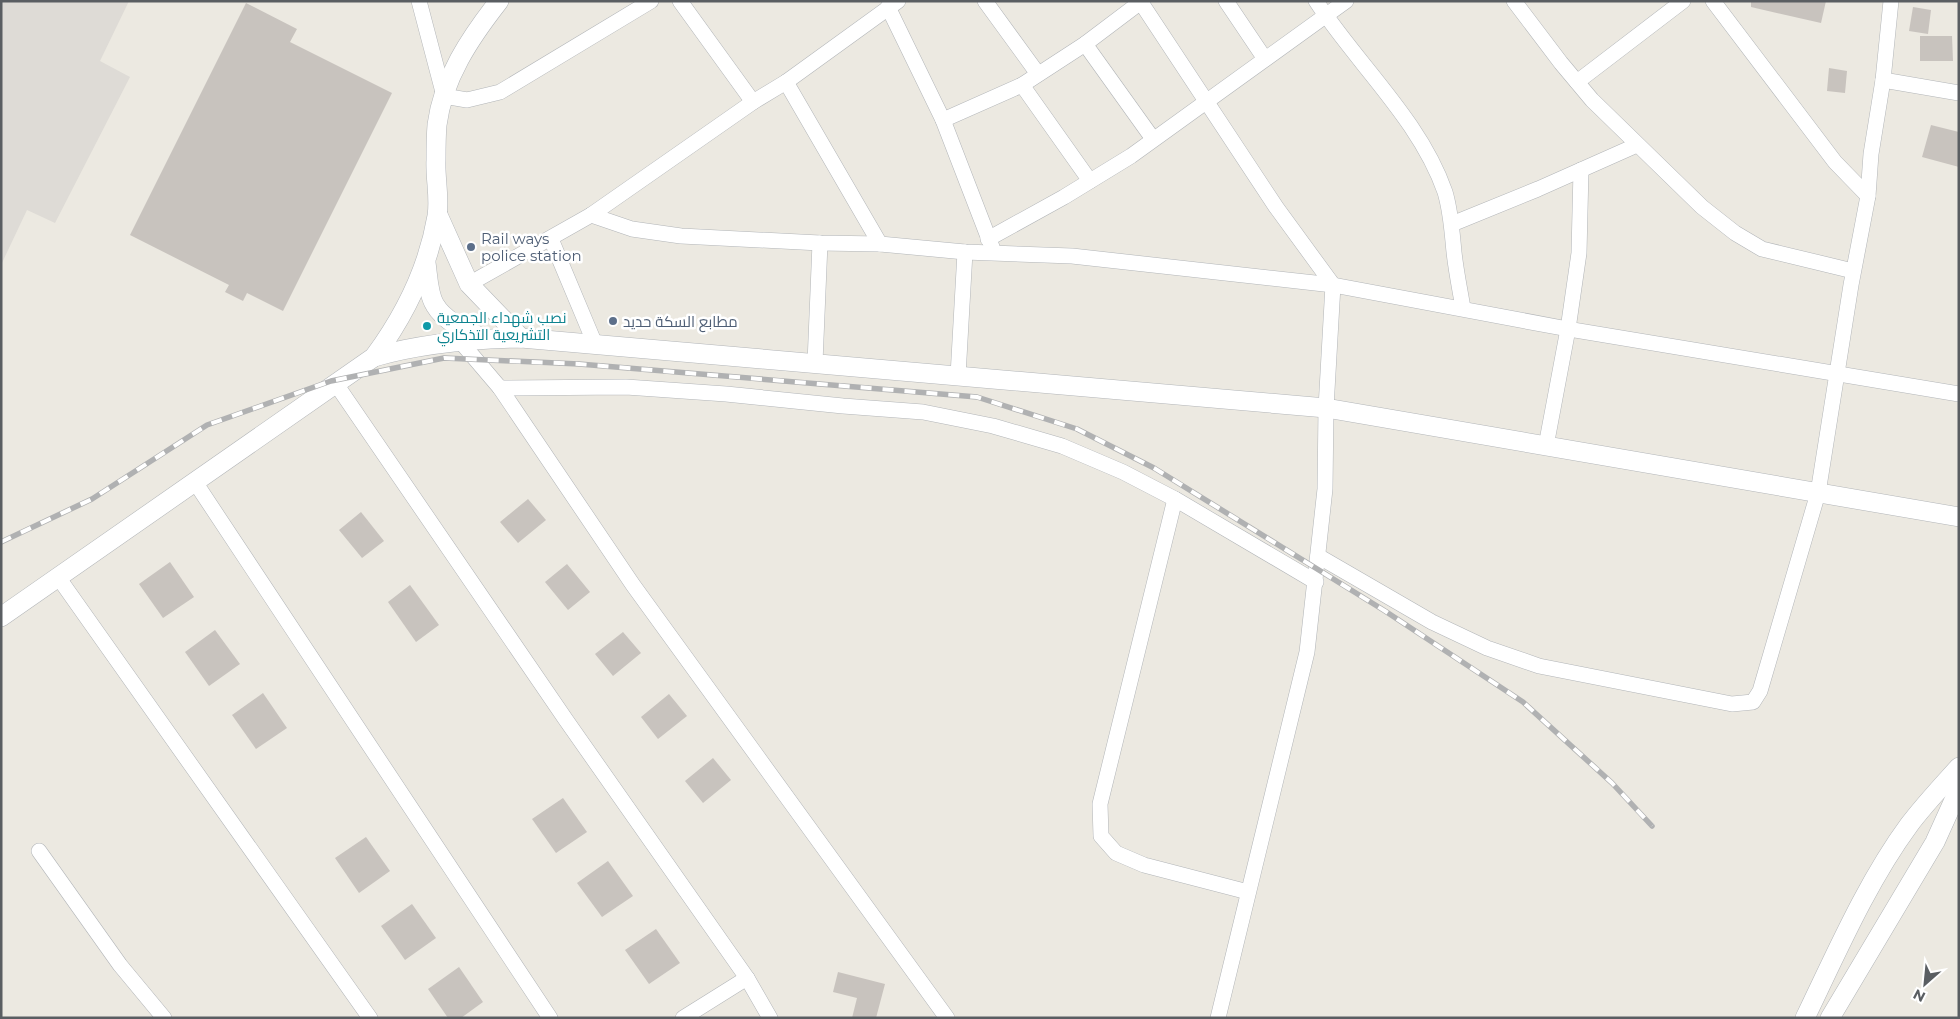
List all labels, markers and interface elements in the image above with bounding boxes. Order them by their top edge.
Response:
place label: Rail ways police station [481,229,582,265]
marker: Rail ways police station [465,241,477,253]
place label: نصب شهداء الجمعية التشريعية التذكاري [437,308,566,347]
place label: مطابع السكة حديد [623,312,738,333]
marker: مطابع السكة حديد [607,315,619,327]
marker: نصب شهداء الجمعية التشريعية التذكاري [421,320,433,332]
north arrow [1900,959,1950,1009]
text: N [1910,985,1928,1006]

